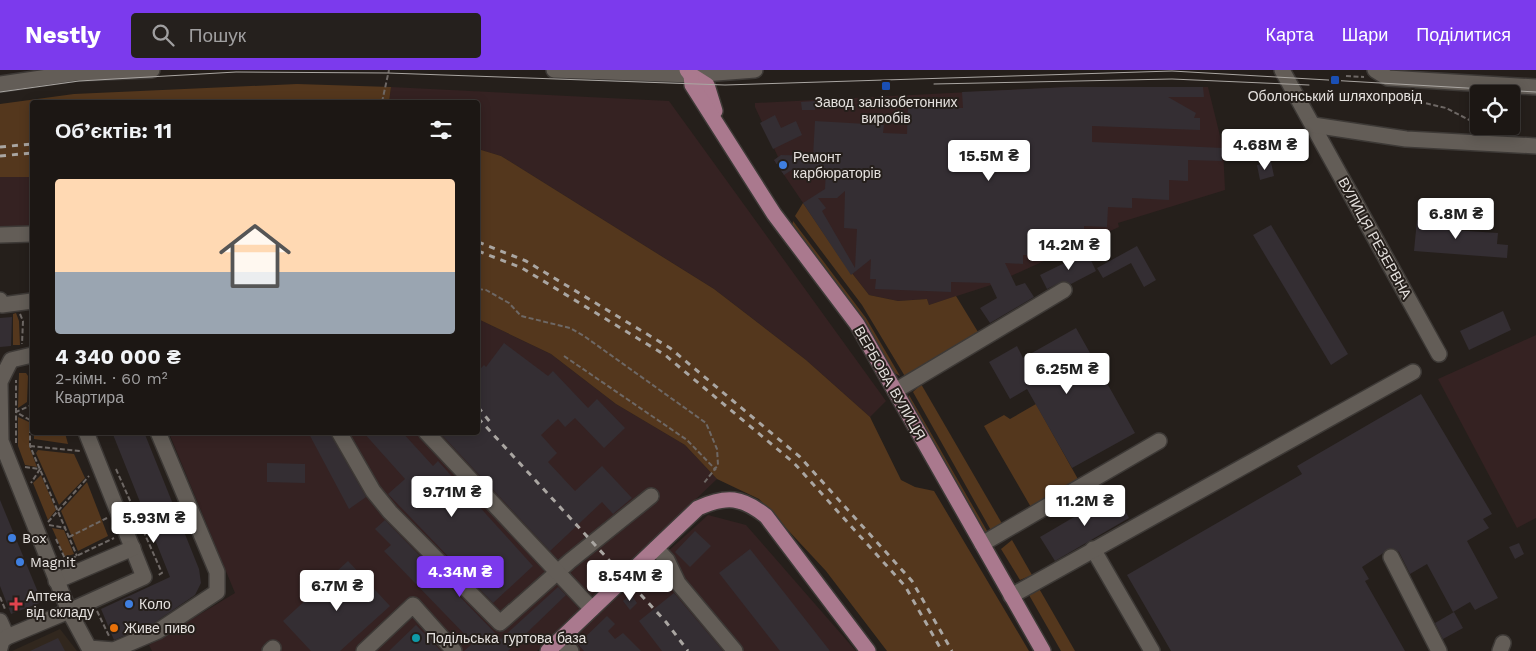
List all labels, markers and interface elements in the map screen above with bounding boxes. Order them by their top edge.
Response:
search box [131,13,481,58]
text: Nestly [25,21,101,49]
icon: search [149,21,177,49]
text: Пошук [189,24,246,47]
text: Карта [1266,24,1314,45]
text: Шари [1342,24,1388,45]
text: Поділитися [1416,24,1511,45]
marker: Оболонський шляхопровід [1329,74,1341,86]
marker: Завод залізобетонних виробів [880,80,892,92]
map controls [1470,85,1520,135]
button: locate [1470,85,1520,135]
place label: Оболонський шляхопровід [1248,88,1422,104]
place label: Завод залізобетонних виробів [815,94,957,126]
icon: filters [427,116,455,144]
text: Об’єктів: 11 [55,118,172,143]
pin: 4.68M ₴ [1219,128,1311,171]
text: 4.68M ₴ [1233,135,1297,154]
pin: 15.5M ₴ [943,140,1035,182]
text: 15.5M ₴ [959,146,1019,165]
place label: Ремонт карбюраторів [793,149,881,181]
marker: Ремонт карбюраторів [777,159,789,171]
street label: ВУЛИЦЯ РЕЗЕРВНА [1335,175,1415,302]
pin: 6.8M ₴ [1415,198,1497,240]
text: 6.8M ₴ [1429,204,1483,223]
icon: home [210,211,300,301]
pin: 14.2M ₴ [1023,228,1115,271]
text: 14.2M ₴ [1038,235,1100,254]
street label: ВЕРБОВА ВУЛИЦЯ [851,324,929,442]
text: 4 340 000 ₴ [55,344,181,369]
pin: 6.25M ₴ [1021,352,1113,395]
text: 6.25M ₴ [1035,359,1099,378]
text: 2-кімн. · 60 m² [55,369,168,388]
text: Квартира [55,388,124,407]
pin: 9.71M ₴ [406,476,498,518]
text: 9.71M ₴ [422,482,482,501]
pin: 11.2M ₴ [1039,484,1131,527]
text: 11.2M ₴ [1056,491,1114,510]
pin: 5.93M ₴ [108,502,200,544]
text: 5.93M ₴ [123,508,186,527]
place label: Box [22,530,47,546]
marker: Box [6,532,18,544]
place label: Magnit [30,554,76,570]
marker: Magnit [14,556,26,568]
pin: 4.34M ₴ [414,556,506,598]
pin: 8.54M ₴ [584,560,676,602]
text: 4.34M ₴ [428,562,492,581]
text: 8.54M ₴ [598,566,662,585]
pin: 6.7M ₴ [296,570,378,612]
text: 6.7M ₴ [311,576,363,595]
place label: Аптека від складу [26,588,94,620]
place label: Коло [139,596,171,612]
marker: Аптека від складу [10,598,22,610]
marker: Коло [123,598,135,610]
place label: Живе пиво [124,620,195,636]
marker: Живе пиво [108,622,120,634]
place label: Подільська гуртова база [426,630,587,646]
marker: Подільська гуртова база [410,632,422,644]

